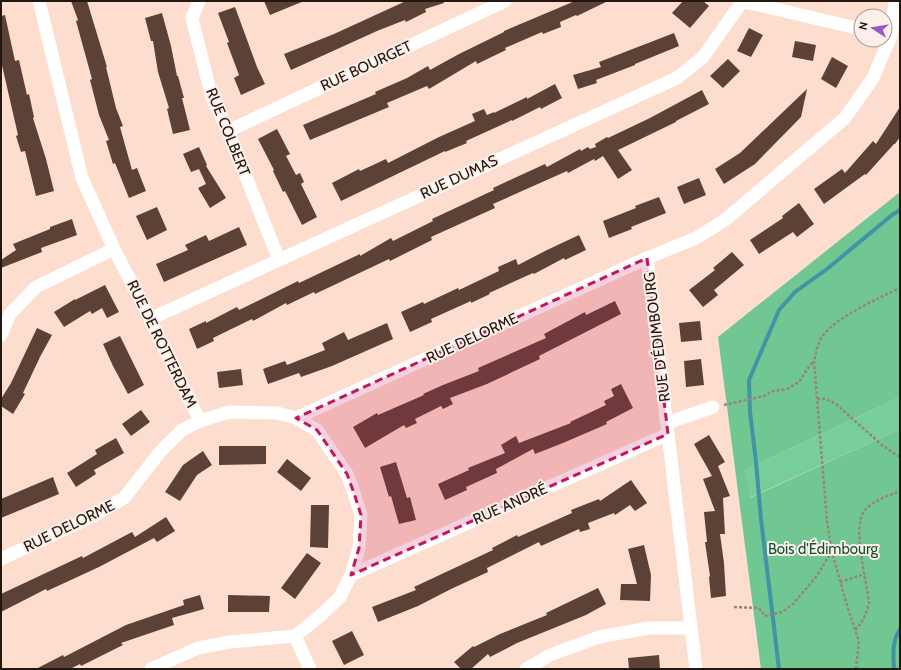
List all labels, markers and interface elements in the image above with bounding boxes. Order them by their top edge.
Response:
north arrow [853,8,893,48]
text: N [856,21,871,31]
street label: RUE BOURGET [318,37,414,95]
street label: RUE COLBERT [202,85,254,179]
street label: RUE DUMAS [417,151,501,203]
street label: RUE D'ÉDIMBOURG [639,271,674,403]
street label: RUE DE ROTTERDAM [123,277,201,411]
street label: RUE DELORME [423,309,521,367]
street label: RUE ANDRÉ [470,479,550,528]
street label: RUE DELORME [21,496,117,556]
park label: Bois d'Édimbourg [768,539,879,558]

